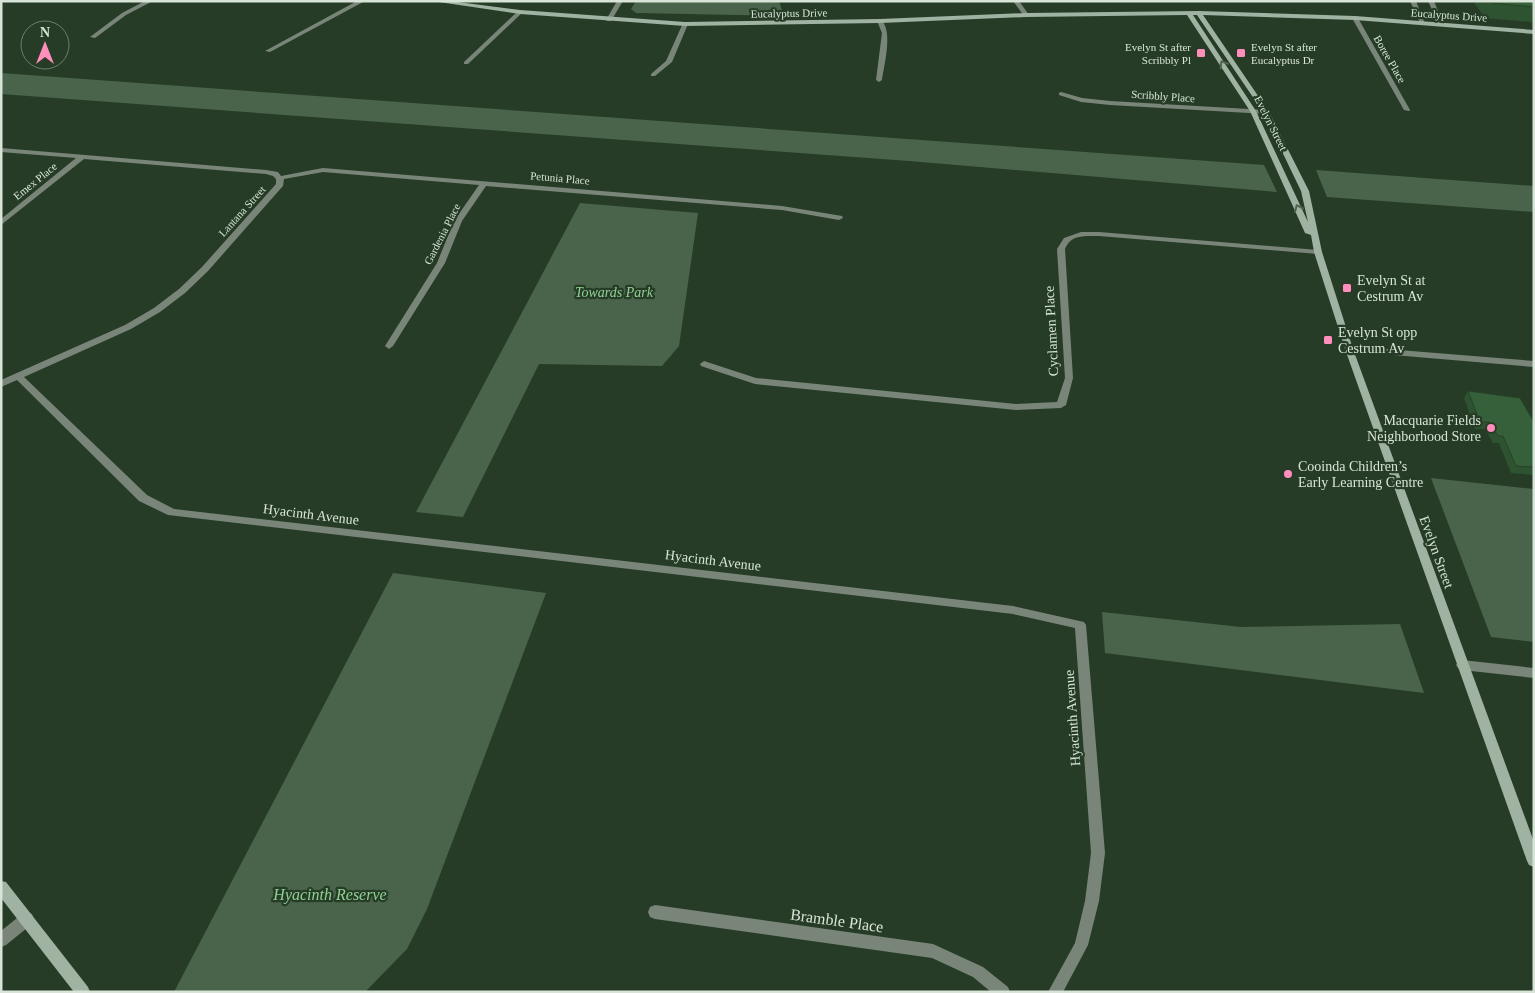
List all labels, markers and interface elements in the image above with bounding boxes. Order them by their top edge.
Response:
street label: Eucalyptus Drive [751,6,828,20]
street label: Eucalyptus Drive [1410,6,1488,24]
north arrow [20,20,70,70]
text: N [40,25,50,40]
street label: Boree Place [1372,33,1408,85]
place label: Evelyn St after Scribbly Pl [1125,41,1191,66]
place label: Evelyn St after Eucalyptus Dr [1251,41,1317,66]
marker: Evelyn St after Scribbly Pl [1195,47,1207,59]
marker: Evelyn St after Eucalyptus Dr [1235,47,1247,59]
one-way arrow [1220,60,1229,69]
street label: Scribbly Place [1131,88,1195,104]
street label: Evelyn Street [1252,94,1290,152]
street label: Emex Place [11,160,59,202]
street label: Petunia Place [530,169,590,187]
street label: Lantana Street [216,183,268,239]
street label: Gardenia Place [421,201,463,267]
one-way arrow [1293,204,1304,213]
place label: Evelyn St at Cestrum Av [1357,273,1426,304]
marker: Evelyn St at Cestrum Av [1341,282,1353,294]
park label: Towards Park [575,285,654,300]
street label: Cyclamen Place [1042,285,1061,377]
place label: Evelyn St opp Cestrum Av [1338,325,1417,356]
marker: Evelyn St opp Cestrum Av [1322,334,1334,346]
place label: Macquarie Fields Neighborhood Store [1367,413,1481,444]
marker: Macquarie Fields Neighborhood Store [1485,422,1497,434]
place label: Cooinda Children’s Early Learning Centre [1298,459,1423,490]
marker: Cooinda Children’s Early Learning Centre [1282,468,1294,480]
street label: Hyacinth Avenue [262,501,360,528]
street label: Evelyn Street [1417,514,1457,590]
street label: Hyacinth Avenue [664,547,762,574]
street label: Hyacinth Avenue [1062,669,1083,767]
park label: Hyacinth Reserve [272,886,387,904]
street label: Bramble Place [789,906,885,935]

